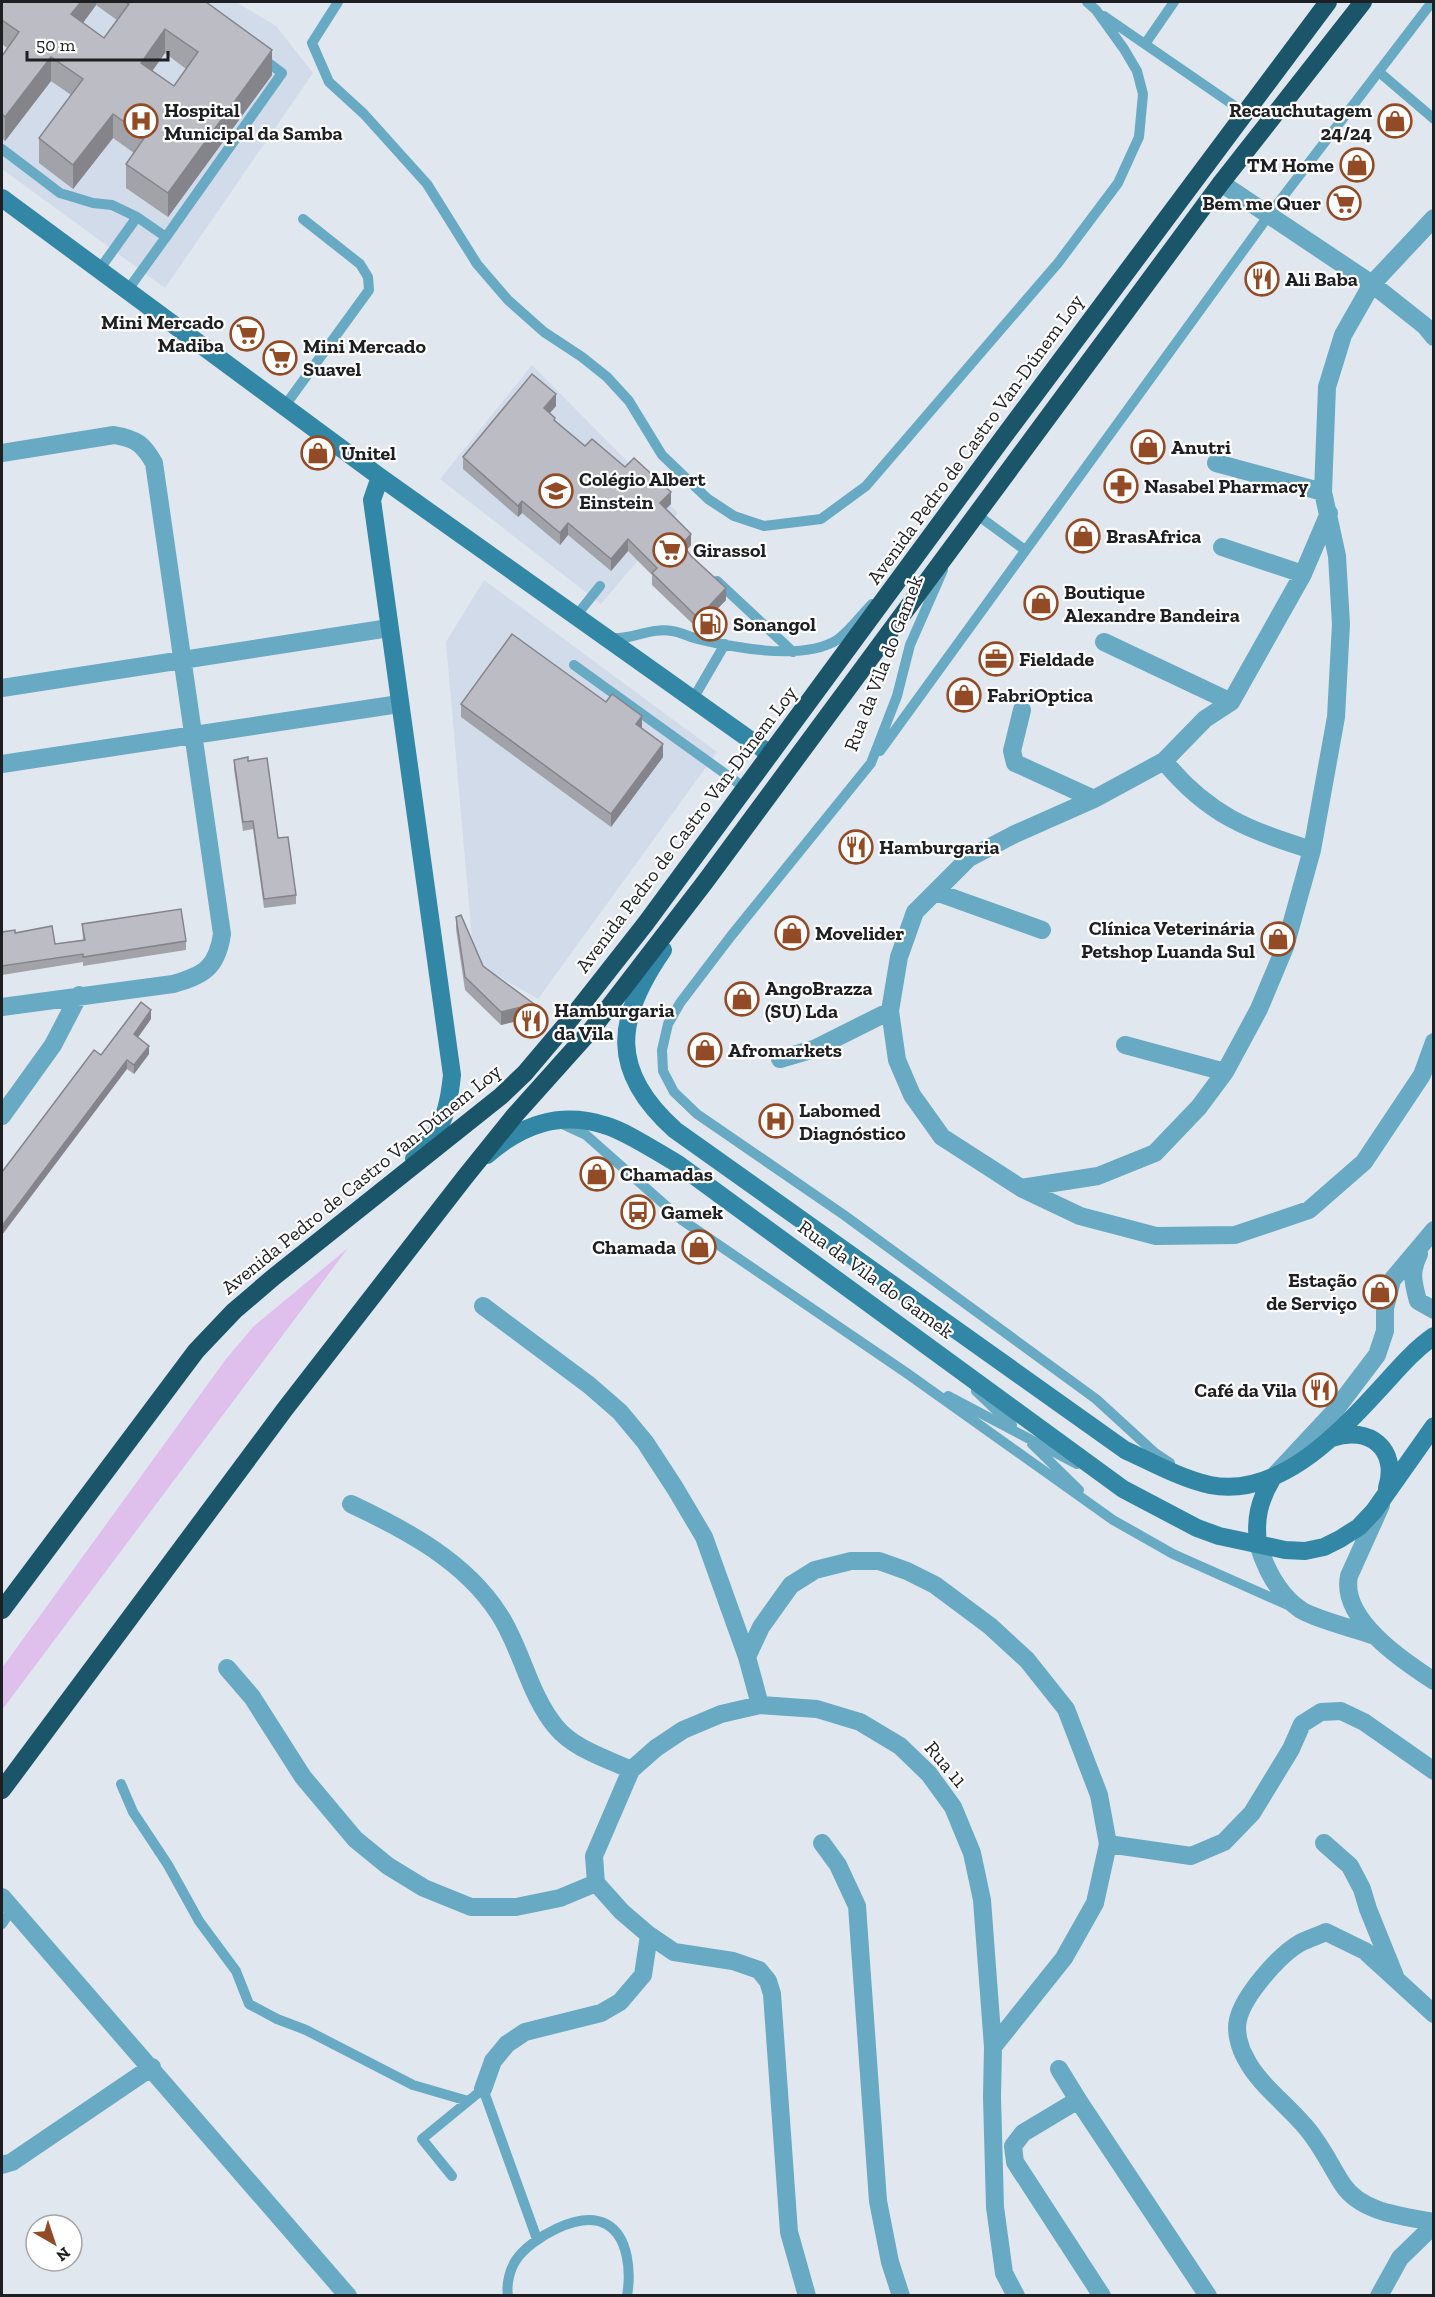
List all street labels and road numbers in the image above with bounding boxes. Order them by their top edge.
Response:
street label: Avenida Pedro de Castro Van-Dúnem Loy [862,289,1089,589]
street label: Rua da Vila do Gamek [838,571,928,754]
street label: Avenida Pedro de Castro Van-Dúnem Loy [570,680,802,977]
street label: Avenida Pedro de Castro Van-Dúnem Loy [216,1058,506,1299]
street label: Rua da Vila do Gamek [794,1215,959,1344]
street label: Rua 11 [920,1736,972,1792]

